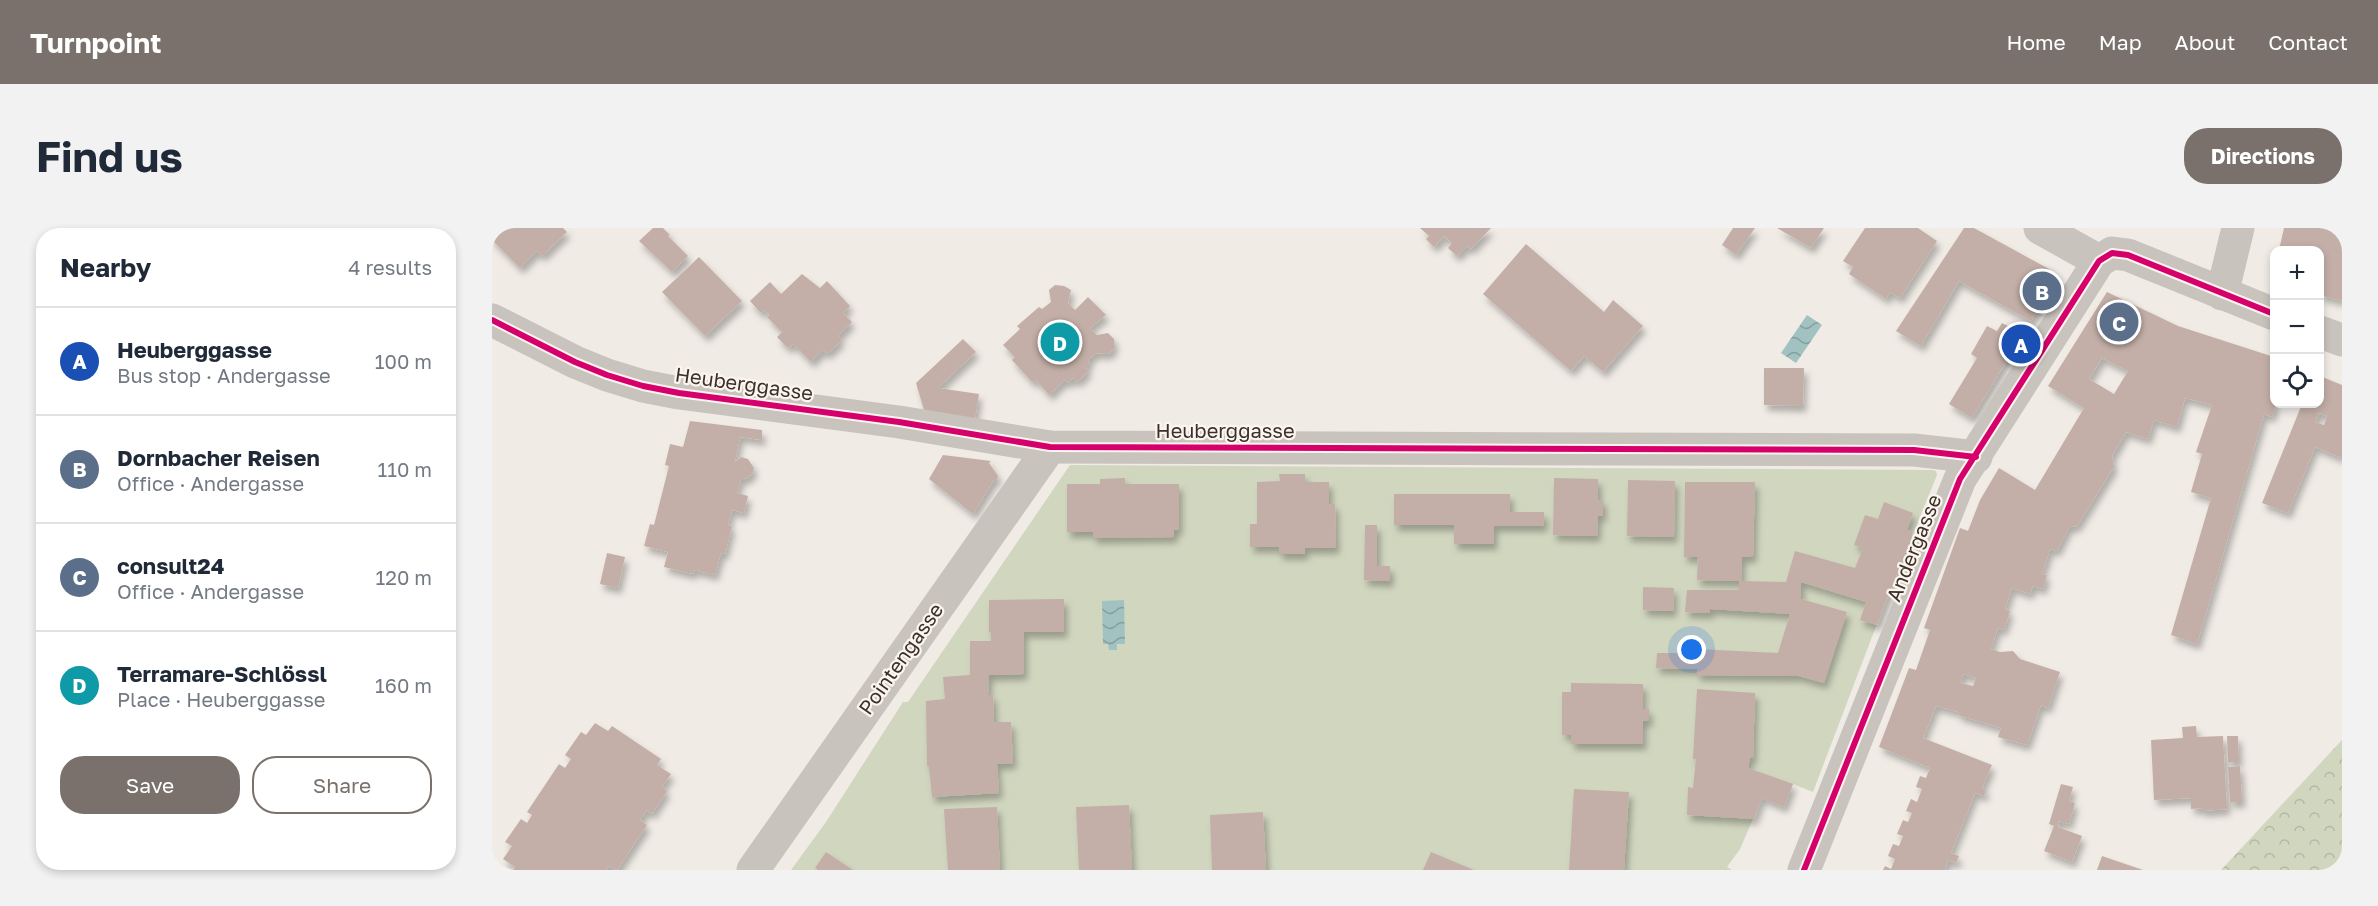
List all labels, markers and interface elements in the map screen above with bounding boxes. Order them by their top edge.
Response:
text: Turnpoint [30,26,161,59]
text: Home [2006,29,2066,55]
text: Map [2099,29,2142,55]
text: About [2175,29,2235,55]
text: Contact [2268,29,2348,55]
button: Directions [2184,128,2342,184]
text: Find us [36,131,183,181]
map controls [2270,246,2324,408]
button: + [2270,246,2324,300]
text: Nearby [60,252,151,283]
text: 4 results [348,255,432,279]
pin: B [2022,268,2062,314]
pin: C [2100,300,2138,344]
button: − [2270,300,2324,354]
pin: D [1040,320,1080,364]
pin: A [2002,322,2041,366]
text: Heuberggasse [117,336,272,363]
text: A [72,349,87,373]
text: 100 m [375,349,432,373]
button: locate [2270,354,2324,408]
street label: Heuberggasse [674,361,815,405]
text: Bus stop · Andergasse [117,363,331,387]
street label: Heuberggasse [1155,418,1295,442]
text: Dornbacher Reisen [117,444,320,471]
text: B [72,457,87,481]
text: 110 m [378,457,432,481]
text: Office · Andergasse [117,471,304,495]
street label: Andergasse [1881,490,1945,605]
text: consult24 [117,552,224,579]
text: C [72,565,87,589]
text: 120 m [376,565,432,589]
text: Office · Andergasse [117,579,304,603]
street label: Pointengasse [853,598,947,719]
your location [1677,635,1706,664]
text: Terramare-Schlössl [117,660,327,687]
text: D [72,673,87,697]
text: 160 m [375,673,432,697]
text: Place · Heuberggasse [117,687,325,711]
button: Save [60,756,240,814]
button: Share [252,756,432,814]

